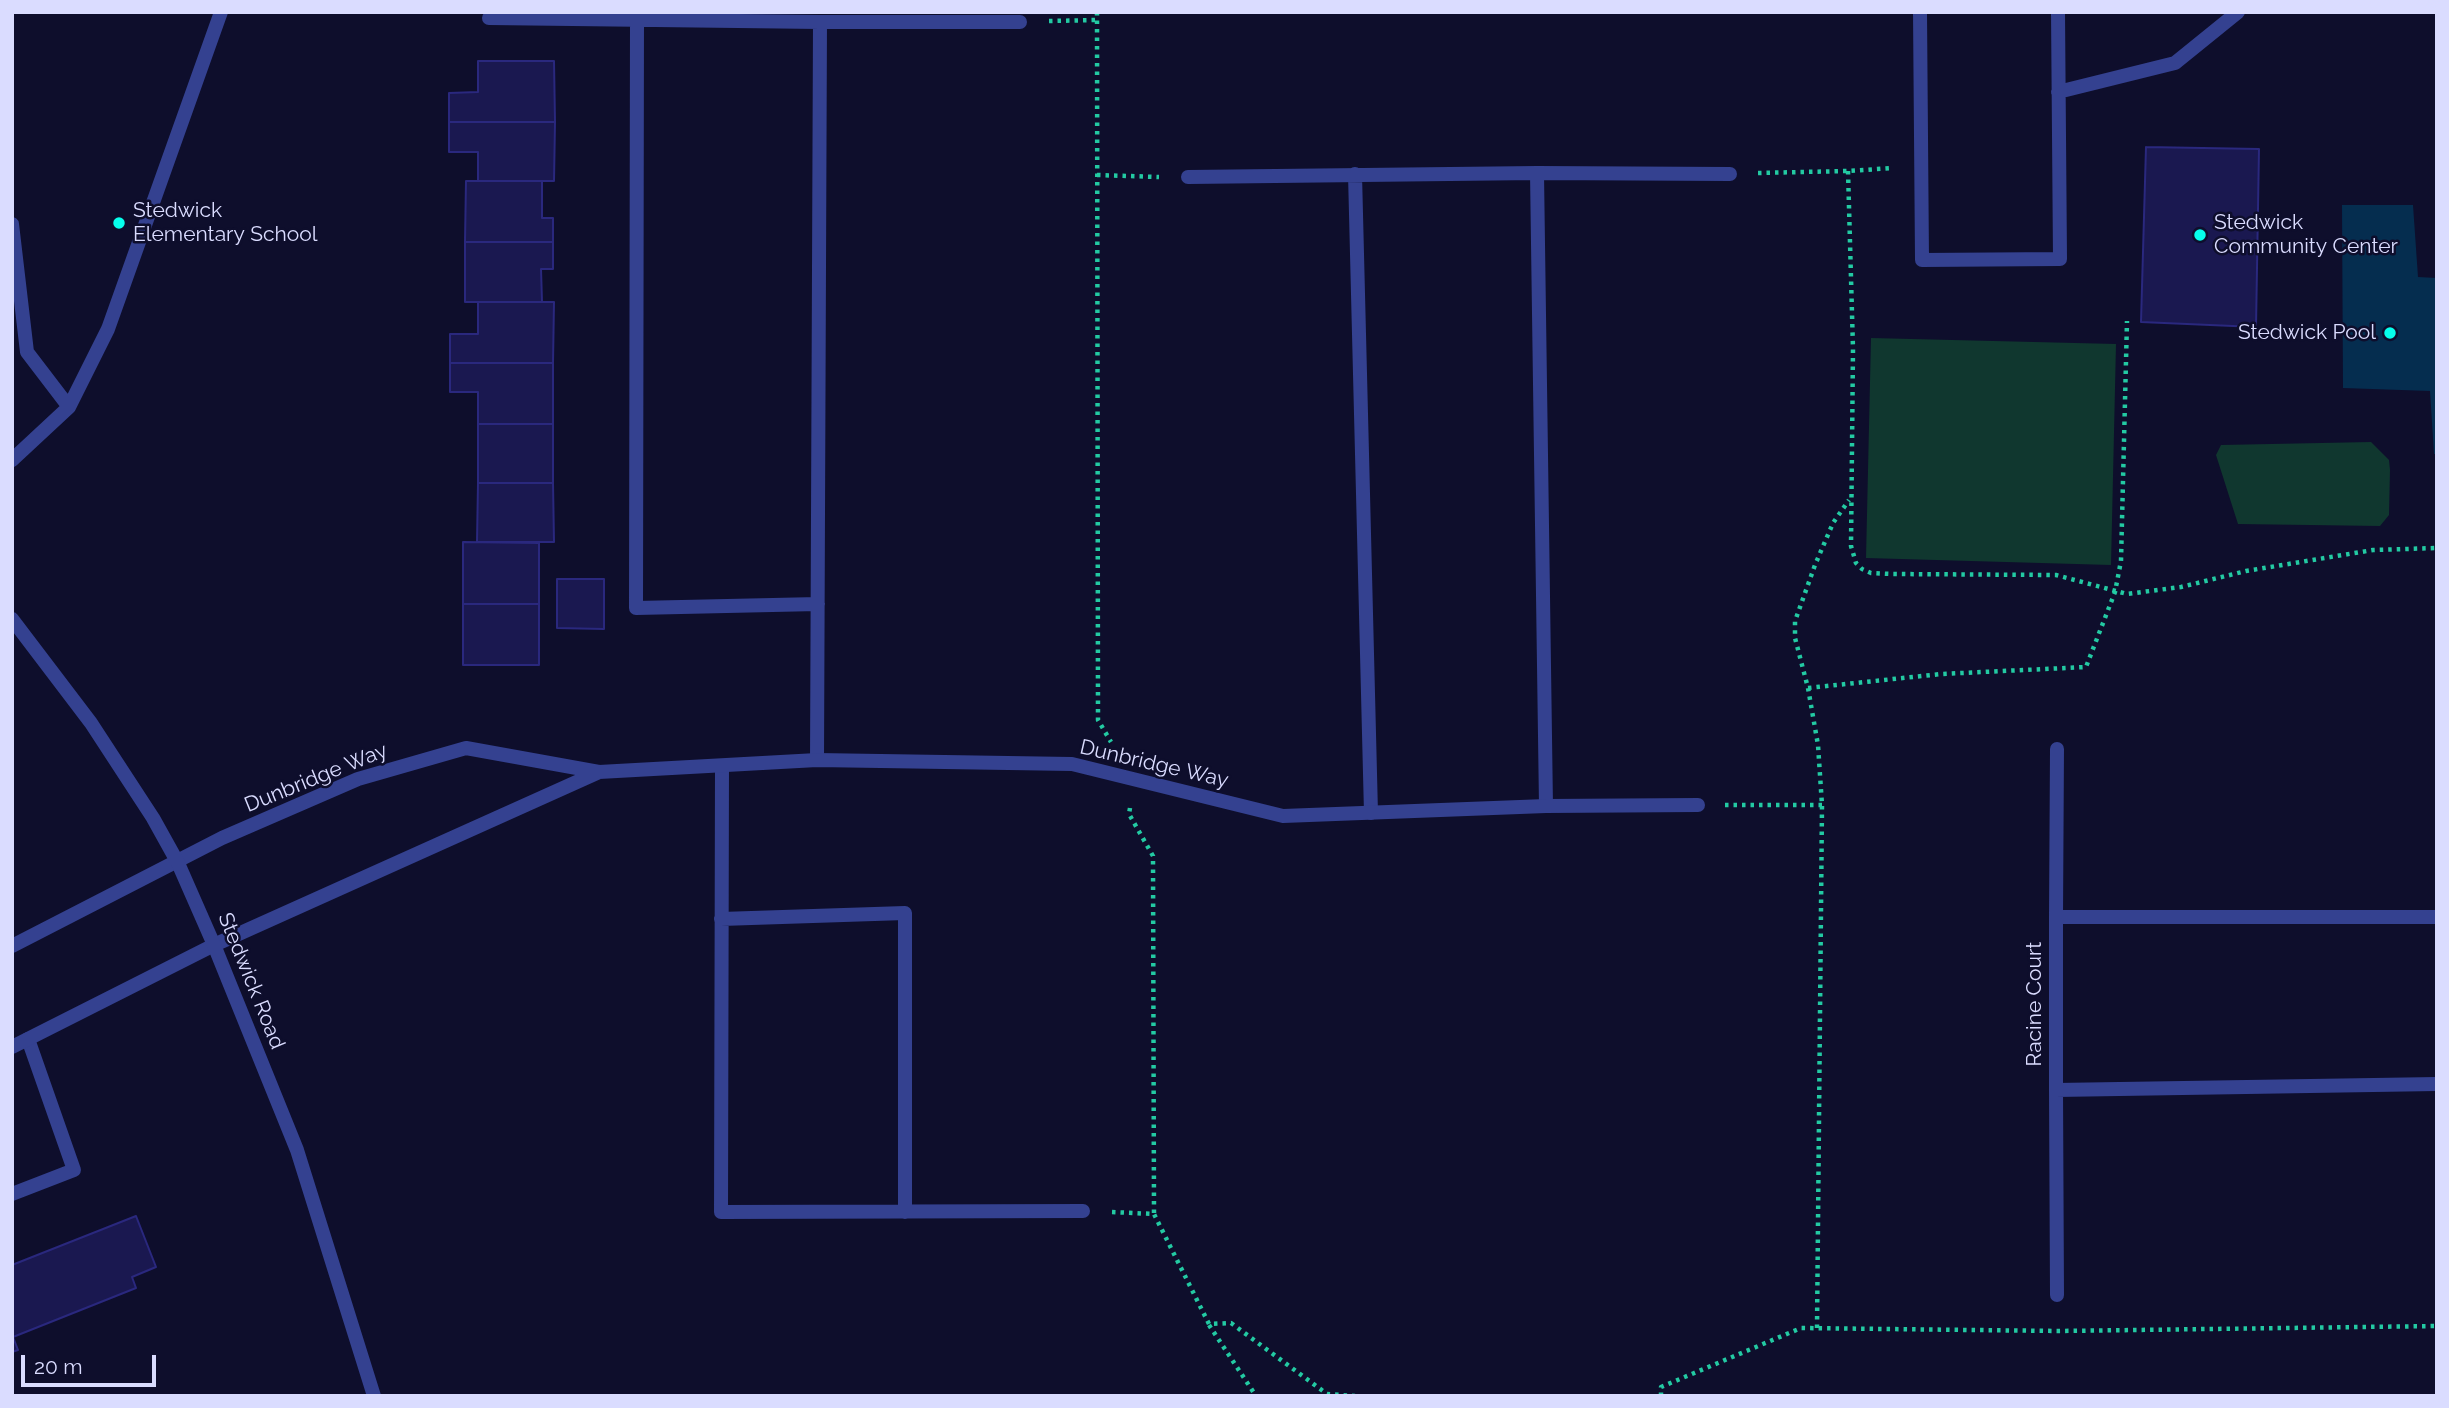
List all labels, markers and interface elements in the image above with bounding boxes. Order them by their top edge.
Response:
place label: Stedwick Elementary School [133,198,317,248]
place label: Stedwick Community Center [2214,210,2398,260]
marker: Stedwick Elementary School [111,215,127,231]
marker: Stedwick Community Center [2192,227,2208,243]
place label: Stedwick Pool [2238,320,2376,346]
marker: Stedwick Pool [2382,325,2398,341]
street label: Dunbridge Way [1077,735,1231,793]
street label: Dunbridge Way [241,738,391,818]
street label: Stedwick Road [212,909,290,1053]
street label: Racine Court [2022,942,2048,1066]
scale bar [24,1342,159,1386]
text: 20 m [34,1354,82,1379]

